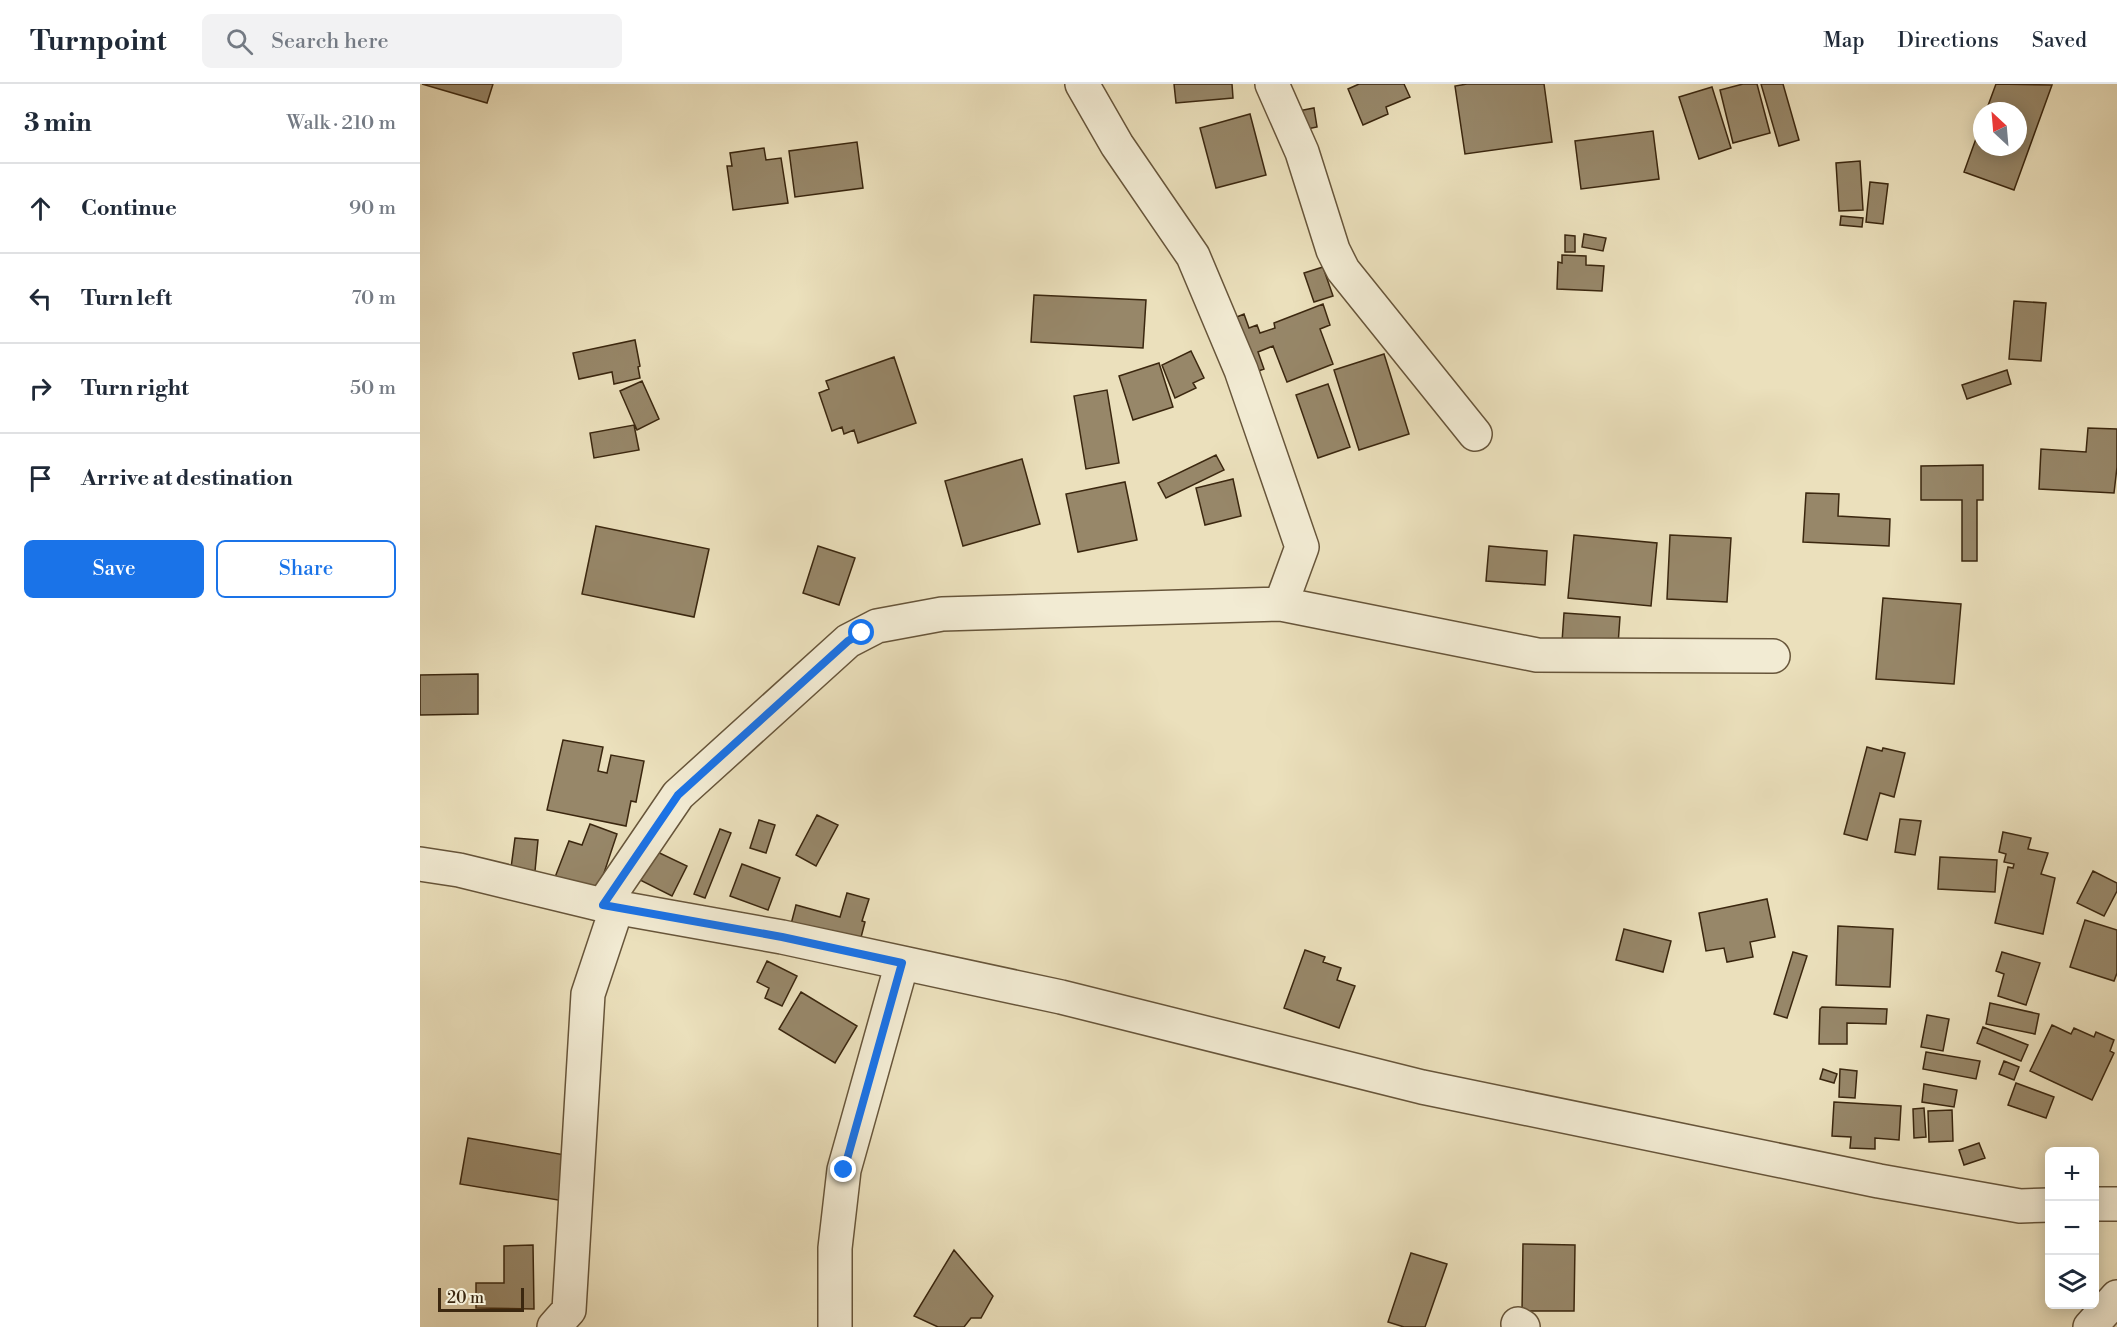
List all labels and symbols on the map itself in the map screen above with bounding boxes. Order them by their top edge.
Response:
north arrow [1973,102,2027,156]
route start [848,619,874,645]
route end [830,1156,856,1182]
scale bar [438,1285,524,1312]

